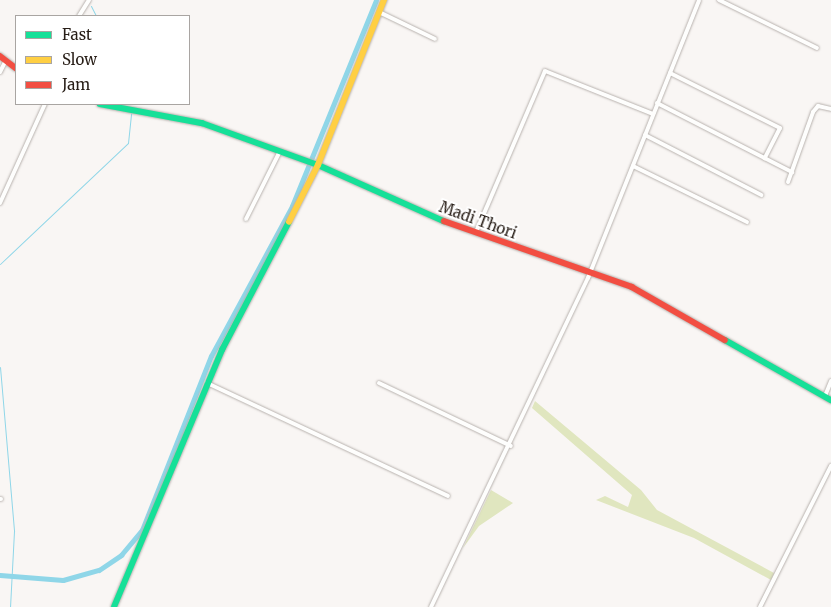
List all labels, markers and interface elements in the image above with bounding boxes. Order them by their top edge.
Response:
legend [15,15,190,105]
text: Fast [62,25,92,44]
text: Slow [62,50,97,69]
text: Jam [62,75,90,94]
street label: Madi Thori [437,198,519,242]

